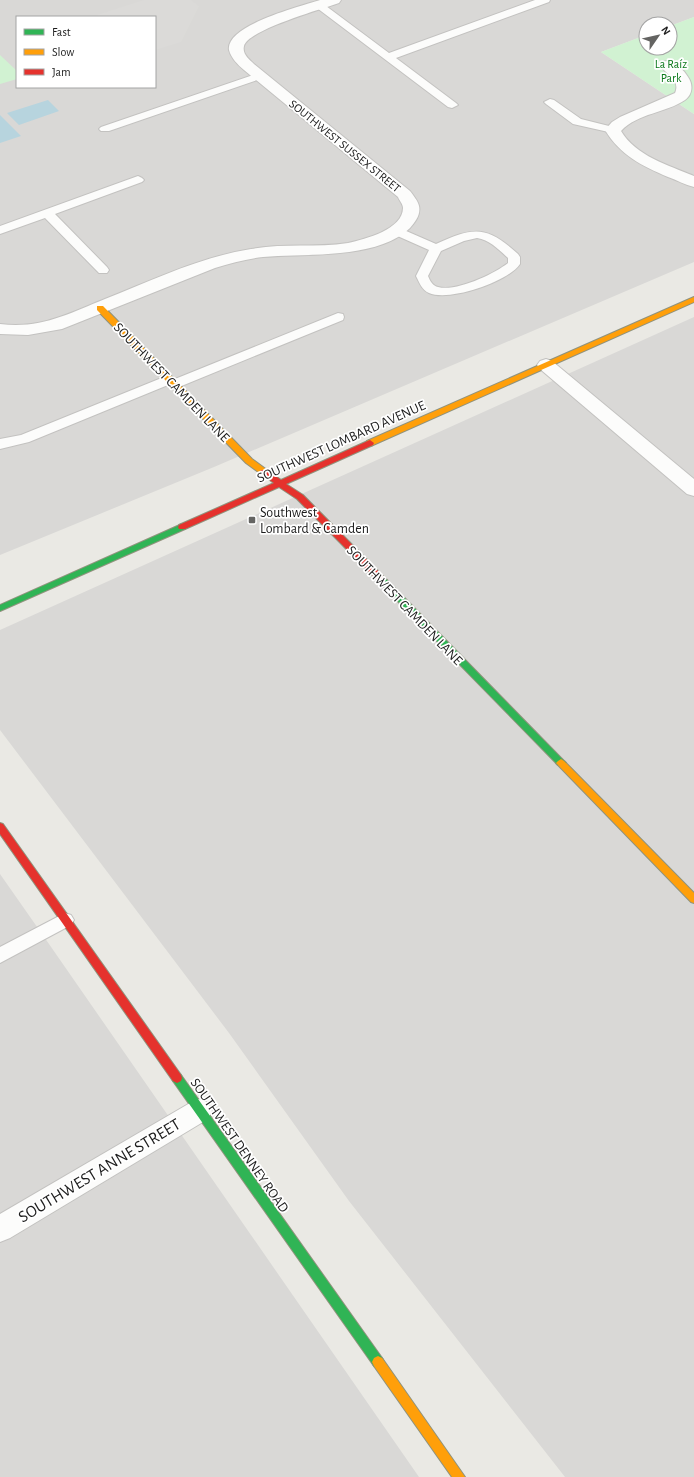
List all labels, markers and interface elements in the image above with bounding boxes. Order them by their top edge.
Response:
legend [16,16,156,88]
north arrow [638,16,678,56]
text: N [659,24,673,37]
text: Fast [52,26,71,38]
text: Slow [52,46,74,58]
park label: La Raíz Park [655,58,687,84]
text: Jam [52,66,71,78]
street label: SOUTHWEST SUSSEX STREET [287,97,403,195]
street label: SOUTHWEST CAMDEN LANE [111,320,232,445]
street label: SOUTHWEST LOMBARD AVENUE [255,398,428,485]
place label: Southwest Lombard & Camden [260,506,369,536]
marker: Southwest Lombard & Camden [247,515,257,525]
street label: SOUTHWEST CAMDEN LANE [344,543,465,668]
street label: SOUTHWEST DENNEY ROAD [188,1076,291,1215]
street label: SOUTHWEST ANNE STREET [15,1115,183,1226]

